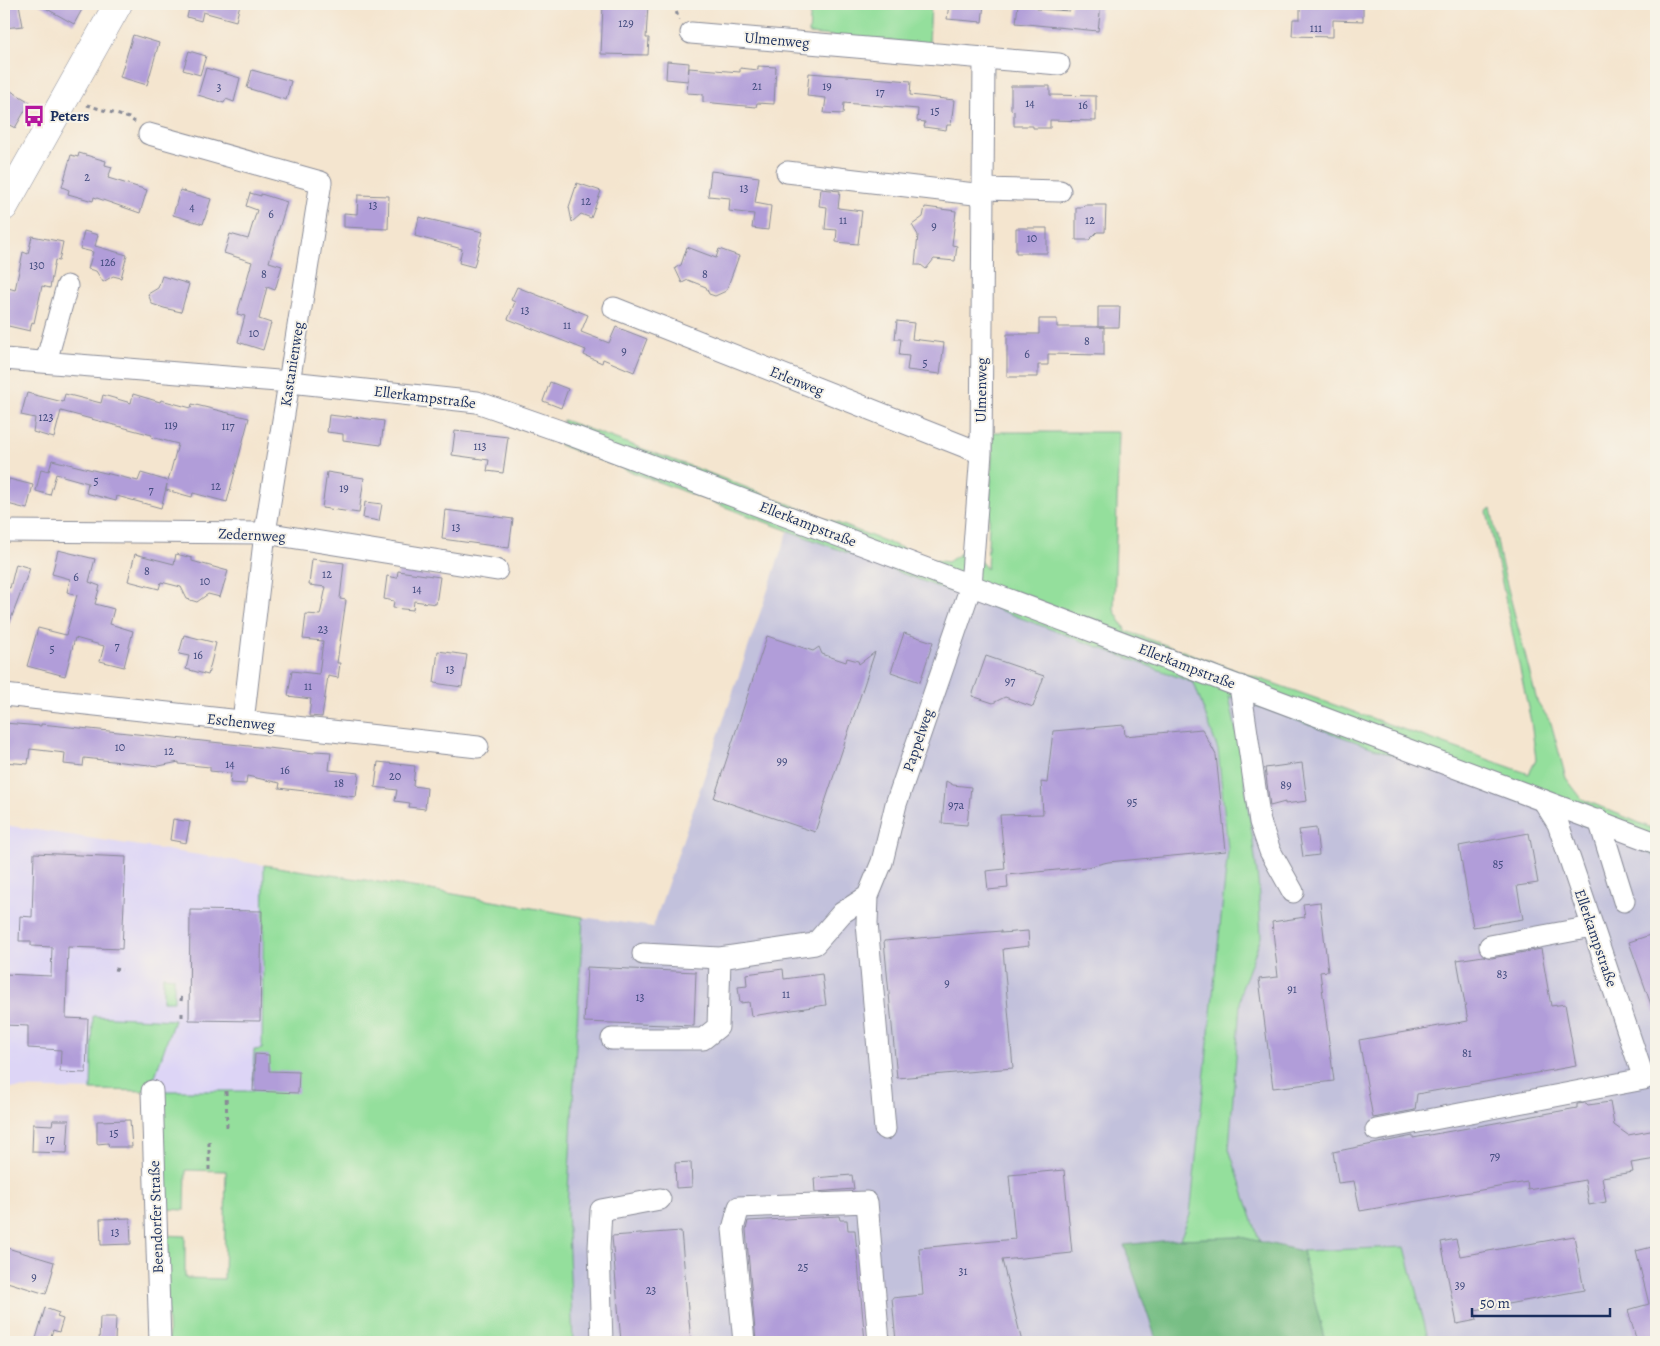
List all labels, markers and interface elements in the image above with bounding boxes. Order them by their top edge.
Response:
house number: 129 [618,15,634,31]
house number: 111 [1310,20,1322,36]
street label: Ulmenweg [744,27,811,53]
house number: 21 [752,78,762,94]
house number: 19 [822,78,832,94]
house number: 3 [217,79,222,95]
house number: 17 [875,84,886,100]
house number: 14 [1025,95,1035,111]
house number: 16 [1078,97,1088,113]
bus stop icon: Peters [21,103,47,129]
house number: 15 [930,103,940,119]
place label: Peters [50,106,89,126]
house number: 2 [84,169,90,185]
house number: 13 [739,180,749,196]
house number: 12 [581,193,591,209]
house number: 13 [368,197,378,213]
house number: 4 [189,199,195,215]
house number: 6 [268,206,274,222]
house number: 11 [839,212,847,228]
house number: 12 [1085,212,1095,228]
house number: 9 [931,218,937,234]
house number: 10 [1027,230,1037,246]
house number: 126 [100,254,116,270]
house number: 130 [29,257,45,273]
house number: 8 [261,266,267,282]
house number: 8 [702,266,708,282]
house number: 13 [520,302,530,318]
house number: 11 [563,317,571,333]
street label: Kastanienweg [275,320,309,408]
house number: 10 [249,325,259,341]
house number: 8 [1084,333,1090,349]
house number: 9 [621,343,627,359]
house number: 6 [1024,346,1030,362]
house number: 5 [922,355,928,371]
street label: Ulmenweg [970,357,992,423]
street label: Erlenweg [767,361,828,401]
street label: Ellerkampstraße [373,381,477,413]
house number: 123 [39,409,53,425]
house number: 119 [164,417,178,433]
house number: 117 [221,418,236,434]
house number: 113 [473,438,487,454]
house number: 5 [93,473,99,489]
house number: 12 [211,478,221,494]
house number: 19 [339,480,349,496]
house number: 7 [148,482,154,498]
street label: Ellerkampstraße [757,496,860,552]
house number: 13 [451,519,461,535]
street label: Zedernweg [218,523,287,547]
house number: 8 [144,563,150,579]
house number: 12 [322,566,332,582]
house number: 6 [73,569,79,585]
house number: 10 [200,573,210,589]
house number: 14 [412,581,422,597]
house number: 23 [318,621,328,637]
house number: 7 [114,638,120,654]
street label: Ellerkampstraße [1136,638,1239,694]
house number: 5 [49,641,55,657]
house number: 16 [193,647,203,663]
house number: 13 [445,661,455,677]
house number: 97 [1005,673,1016,689]
house number: 11 [304,678,312,694]
street label: Pappelweg [898,705,938,774]
street label: Eschenweg [206,708,277,736]
house number: 10 [115,739,125,755]
house number: 12 [164,743,174,759]
house number: 99 [777,753,787,769]
house number: 14 [225,756,235,772]
house number: 16 [280,762,290,778]
house number: 20 [389,768,401,784]
house number: 18 [334,775,344,791]
house number: 89 [1280,777,1292,793]
house number: 95 [1127,794,1137,810]
house number: 97a [948,797,964,813]
house number: 85 [1493,856,1503,872]
street label: Ellerkampstraße [1570,886,1622,990]
house number: 83 [1497,966,1507,982]
house number: 9 [944,975,950,991]
house number: 91 [1287,981,1297,997]
house number: 11 [782,986,790,1002]
house number: 13 [635,989,645,1005]
house number: 81 [1462,1045,1472,1061]
house number: 15 [109,1125,119,1141]
house number: 17 [45,1131,56,1147]
house number: 79 [1490,1148,1500,1164]
street label: Beendorfer Straße [144,1160,168,1274]
house number: 13 [110,1224,120,1240]
house number: 25 [798,1259,808,1275]
house number: 31 [958,1263,968,1279]
house number: 9 [31,1269,37,1285]
house number: 39 [1455,1277,1465,1293]
house number: 23 [646,1282,656,1298]
scale bar [1472,1286,1610,1318]
text: 50 m [1480,1293,1510,1313]

